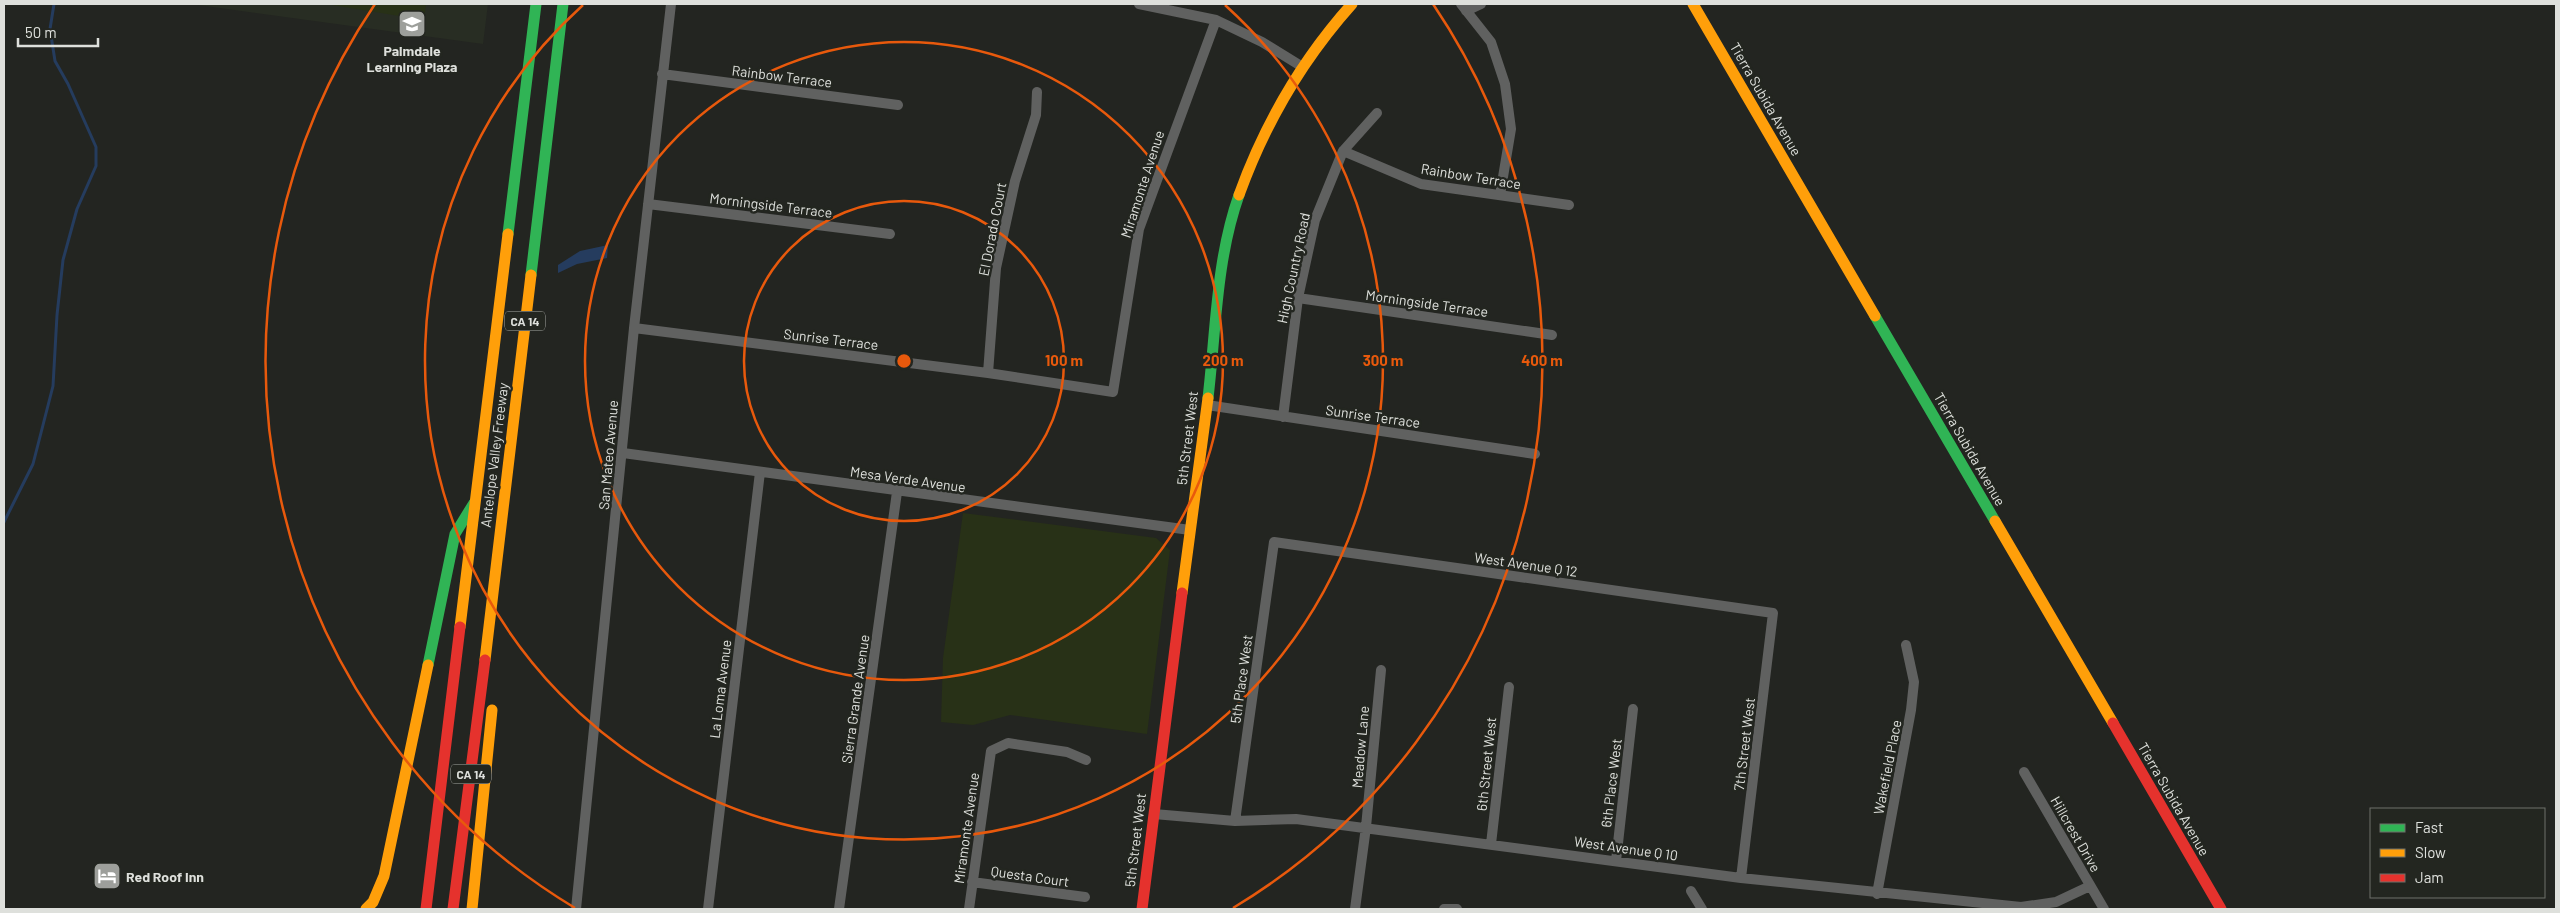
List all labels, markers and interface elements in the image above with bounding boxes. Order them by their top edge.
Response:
school or university icon: Palmdale Learning Plaza [397,9,427,39]
scale bar [18,15,98,47]
text: 50 m [25,23,57,41]
street label: Tierra Subida Avenue [1727,39,1805,159]
place label: Palmdale Learning Plaza [367,42,457,75]
street label: Rainbow Terrace [731,61,833,91]
street label: Miramonte Avenue [1117,128,1167,240]
street label: Rainbow Terrace [1420,160,1522,192]
street label: El Dorado Court [975,181,1009,277]
street label: Morningside Terrace [709,189,833,221]
street label: High Country Road [1273,211,1313,325]
street label: Morningside Terrace [1365,286,1489,320]
road number: CA 14 [505,312,545,331]
street label: Sunrise Terrace [783,325,879,353]
text: 100 m [1045,351,1083,369]
text: 200 m [1202,351,1244,369]
text: 300 m [1363,351,1403,369]
text: 400 m [1521,351,1563,369]
centre of rings [895,352,913,370]
street label: Antelope Valley Freeway [477,381,511,528]
street label: Tierra Subida Avenue [1931,389,2009,509]
street label: 5th Street West [1173,390,1201,486]
street label: San Mateo Avenue [595,399,621,511]
street label: Sunrise Terrace [1325,401,1421,431]
street label: Mesa Verde Avenue [849,462,967,496]
street label: West Avenue Q 12 [1473,548,1579,580]
street label: Sierra Grande Avenue [838,633,872,765]
street label: 5th Place West [1226,633,1256,725]
street label: La Loma Avenue [705,639,735,739]
street label: 7th Street West [1730,696,1758,792]
street label: Meadow Lane [1348,705,1372,789]
street label: 6th Street West [1473,716,1499,812]
street label: Wakefield Place [1869,718,1905,816]
street label: 6th Place West [1597,738,1625,828]
street label: Tierra Subida Avenue [2135,739,2213,859]
road number: CA 14 [451,764,491,784]
street label: Miramonte Avenue [950,771,982,885]
street label: 5th Street West [1121,792,1149,888]
street label: Hillcrest Drive [2047,793,2105,875]
legend [2370,808,2545,898]
text: Fast [2415,818,2443,836]
street label: West Avenue Q 10 [1573,832,1679,864]
text: Slow [2415,843,2446,861]
hotel icon: Red Roof Inn [92,861,122,891]
street label: Questa Court [990,862,1070,890]
place label: Red Roof Inn [126,868,204,885]
text: Jam [2415,868,2444,886]

